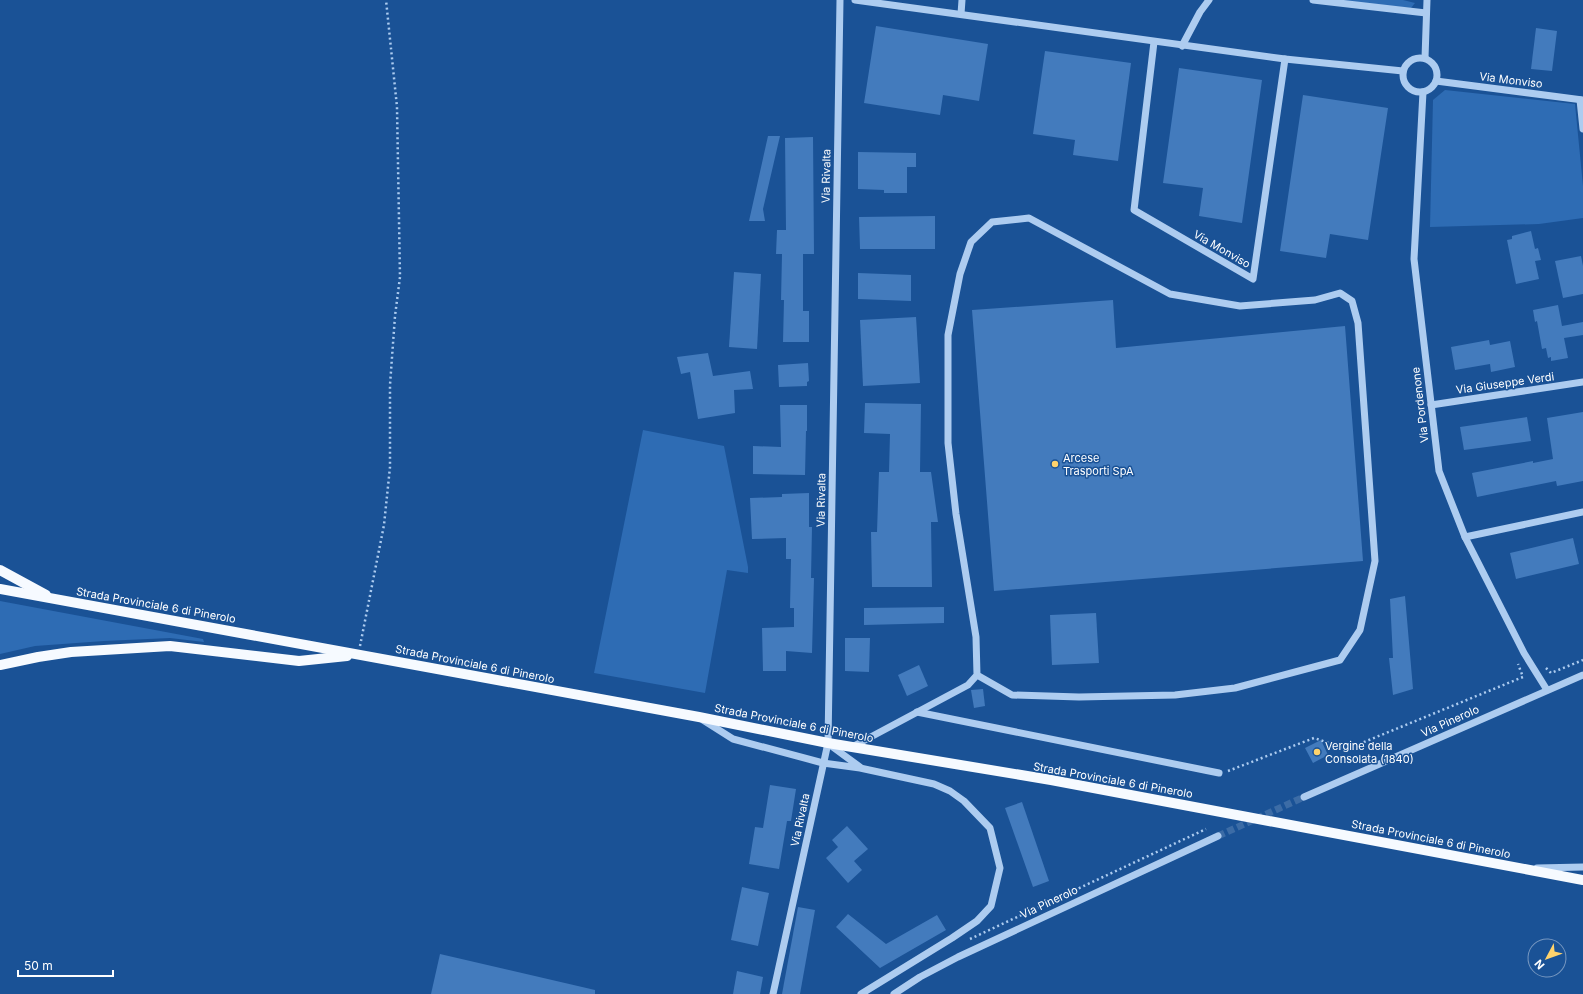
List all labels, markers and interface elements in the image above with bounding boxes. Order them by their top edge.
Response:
street label: Via Monviso [1479,69,1544,91]
street label: Via Rivalta [819,149,833,203]
street label: Via Monviso [1191,227,1253,271]
street label: Via Pordenone [1408,366,1432,444]
street label: Via Giuseppe Verdi [1455,369,1555,397]
place label: Arcese Trasporti SpA [1063,451,1134,478]
marker: Arcese Trasporti SpA [1050,459,1060,469]
street label: Via Rivalta [814,473,828,527]
street label: Strada Provinciale 6 di Pinerolo [75,584,237,626]
street label: Strada Provinciale 6 di Pinerolo [394,642,556,686]
street label: Strada Provinciale 6 di Pinerolo [713,701,875,745]
street label: Via Pinerolo [1419,702,1482,740]
place label: Vergine della Consolata (1840) [1325,739,1414,766]
marker: Vergine della Consolata (1840) [1312,747,1322,757]
street label: Strada Provinciale 6 di Pinerolo [1032,759,1194,801]
street label: Via Rivalta [788,792,812,848]
street label: Strada Provinciale 6 di Pinerolo [1350,817,1512,861]
street label: Via Pinerolo [1018,882,1080,921]
north arrow [1527,938,1567,978]
scale bar [18,952,113,978]
text: N [1531,957,1547,972]
text: 50 m [24,958,53,973]

